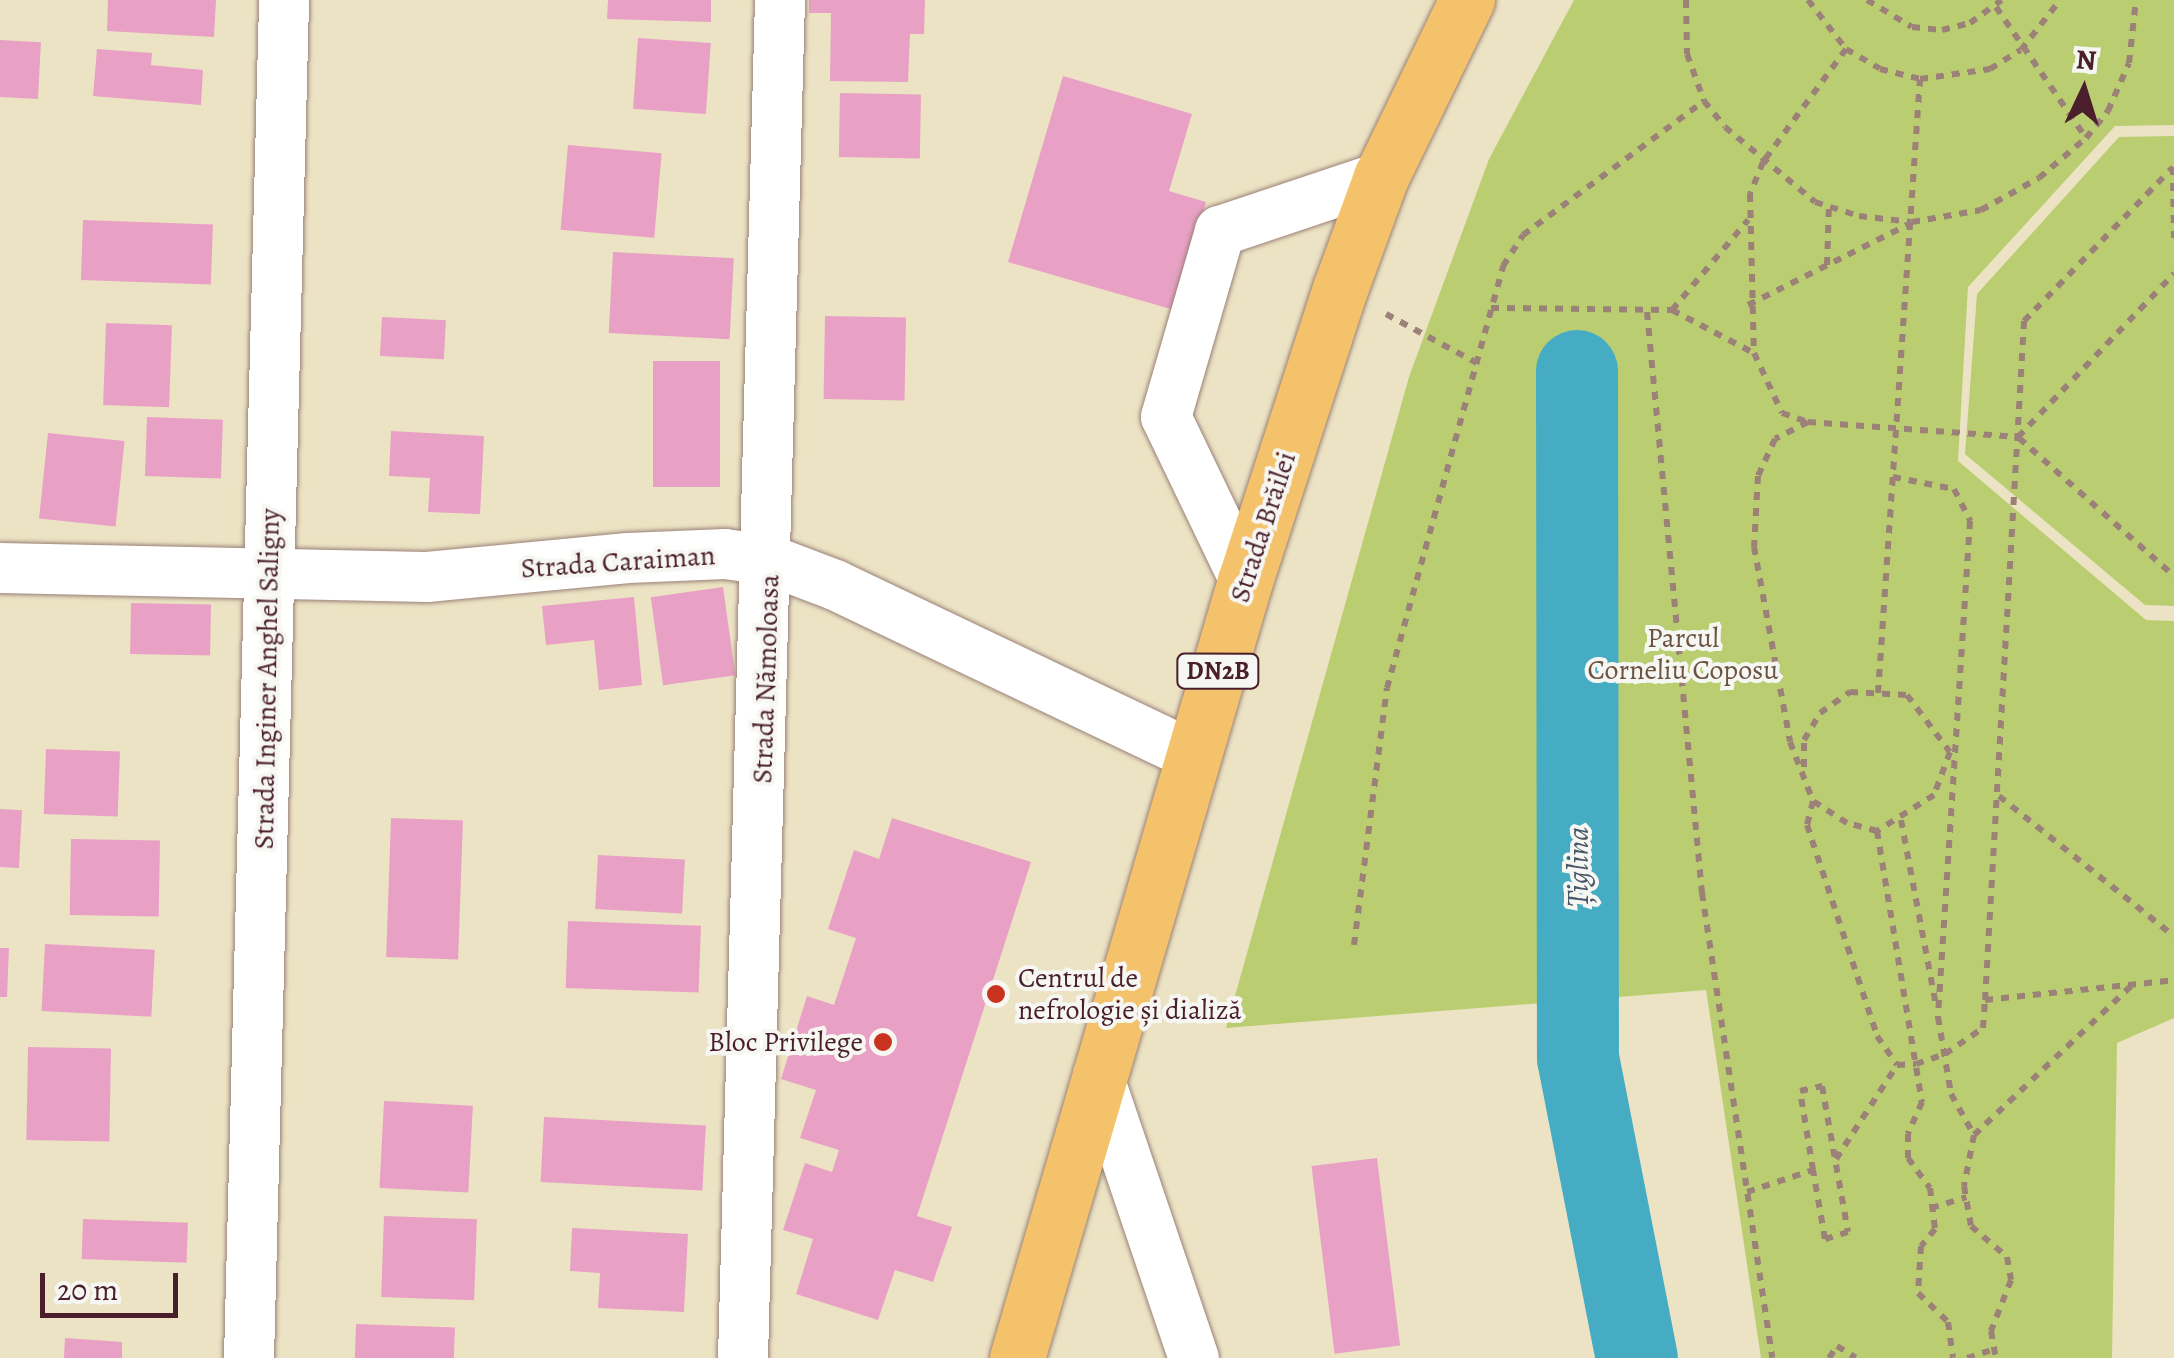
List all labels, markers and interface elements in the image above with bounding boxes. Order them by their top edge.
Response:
north arrow [2034,40,2134,140]
text: N [2075,40,2098,80]
street label: Strada Brăilei [1223,447,1303,607]
street label: Strada Inginer Anghel Saligny [247,508,287,850]
street label: Strada Caraiman [520,538,716,586]
street label: Strada Nămoloasa [746,574,786,784]
park label: Parcul Corneliu Coposu [1588,621,1778,687]
road number: DN2B [1176,651,1260,691]
water label: Țiglina [1560,827,1596,907]
place label: Centrul de nefrologie și dializă [1018,961,1242,1027]
marker: Centrul de nefrologie și dializă [983,981,1009,1007]
place label: Bloc Privilege [708,1025,863,1059]
marker: Bloc Privilege [872,1031,894,1053]
scale bar [45,1253,182,1315]
text: 20 m [57,1270,118,1310]

